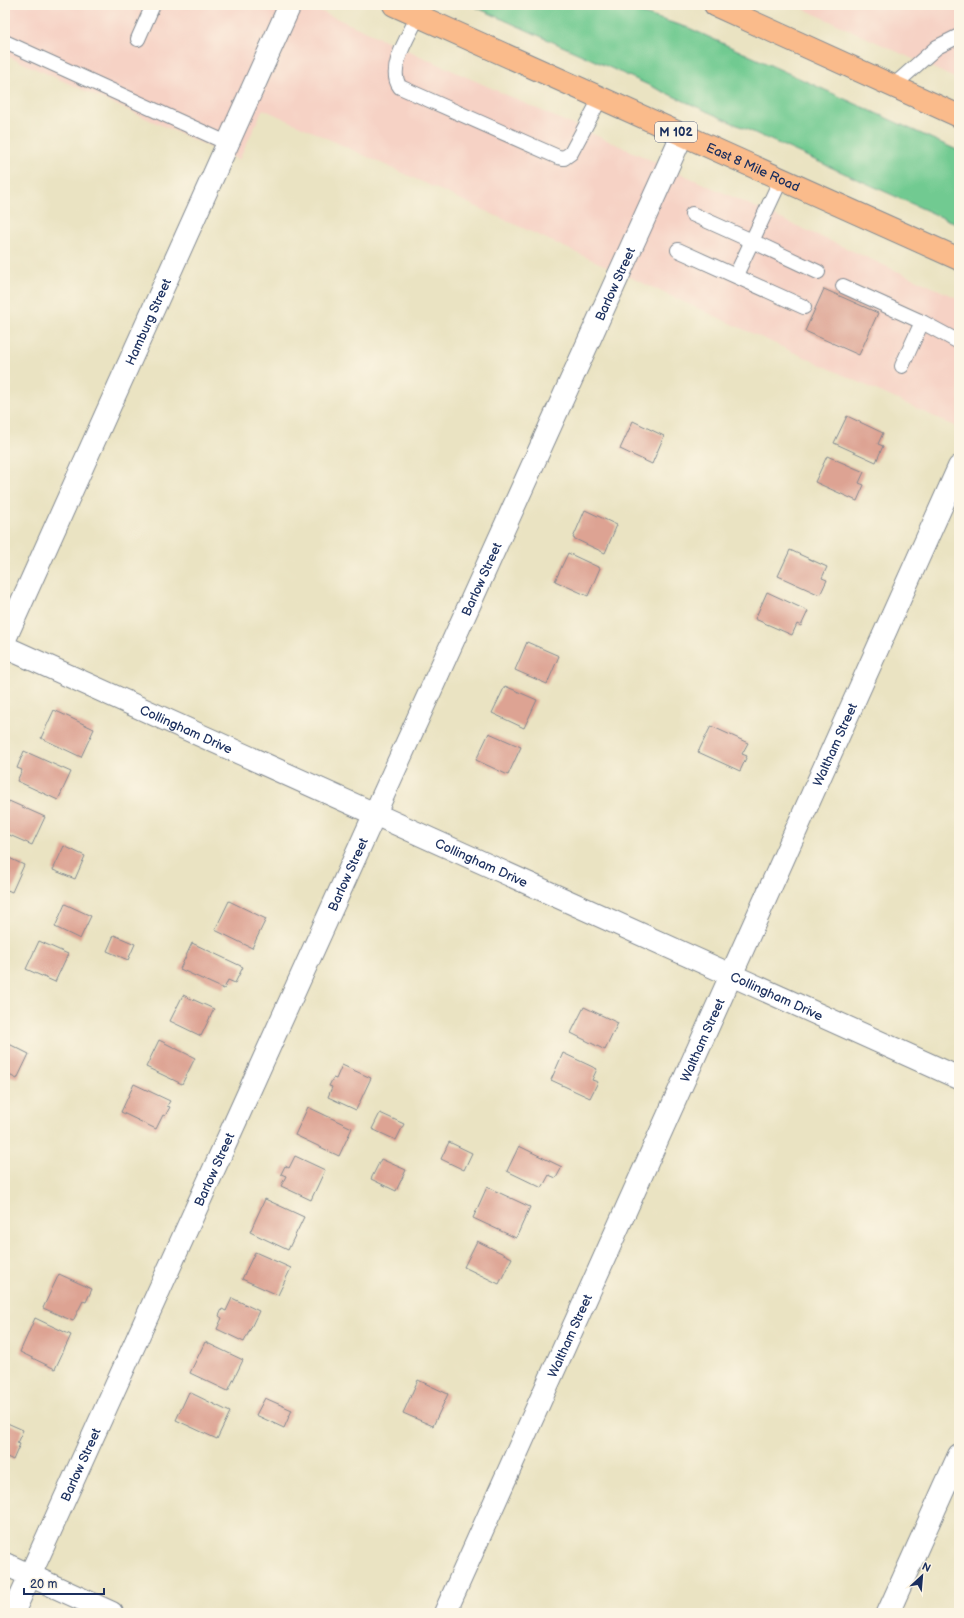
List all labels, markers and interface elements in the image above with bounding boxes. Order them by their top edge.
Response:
road number: M 102 [655,122,697,142]
street label: East 8 Mile Road [704,140,802,195]
street label: Barlow Street [592,245,639,323]
street label: Hamburg Street [122,276,175,368]
street label: Barlow Street [458,540,505,619]
street label: Waltham Street [810,701,861,789]
street label: Collingham Drive [137,702,235,758]
street label: Barlow Street [325,835,372,914]
street label: Collingham Drive [432,835,530,891]
street label: Collingham Drive [728,969,826,1025]
street label: Waltham Street [677,996,729,1085]
street label: Barlow Street [191,1131,238,1209]
street label: Waltham Street [545,1292,596,1380]
street label: Barlow Street [58,1426,105,1504]
north arrow [902,1556,942,1596]
text: N [920,1560,933,1575]
scale bar [24,1570,104,1596]
text: 20 m [30,1577,57,1592]

